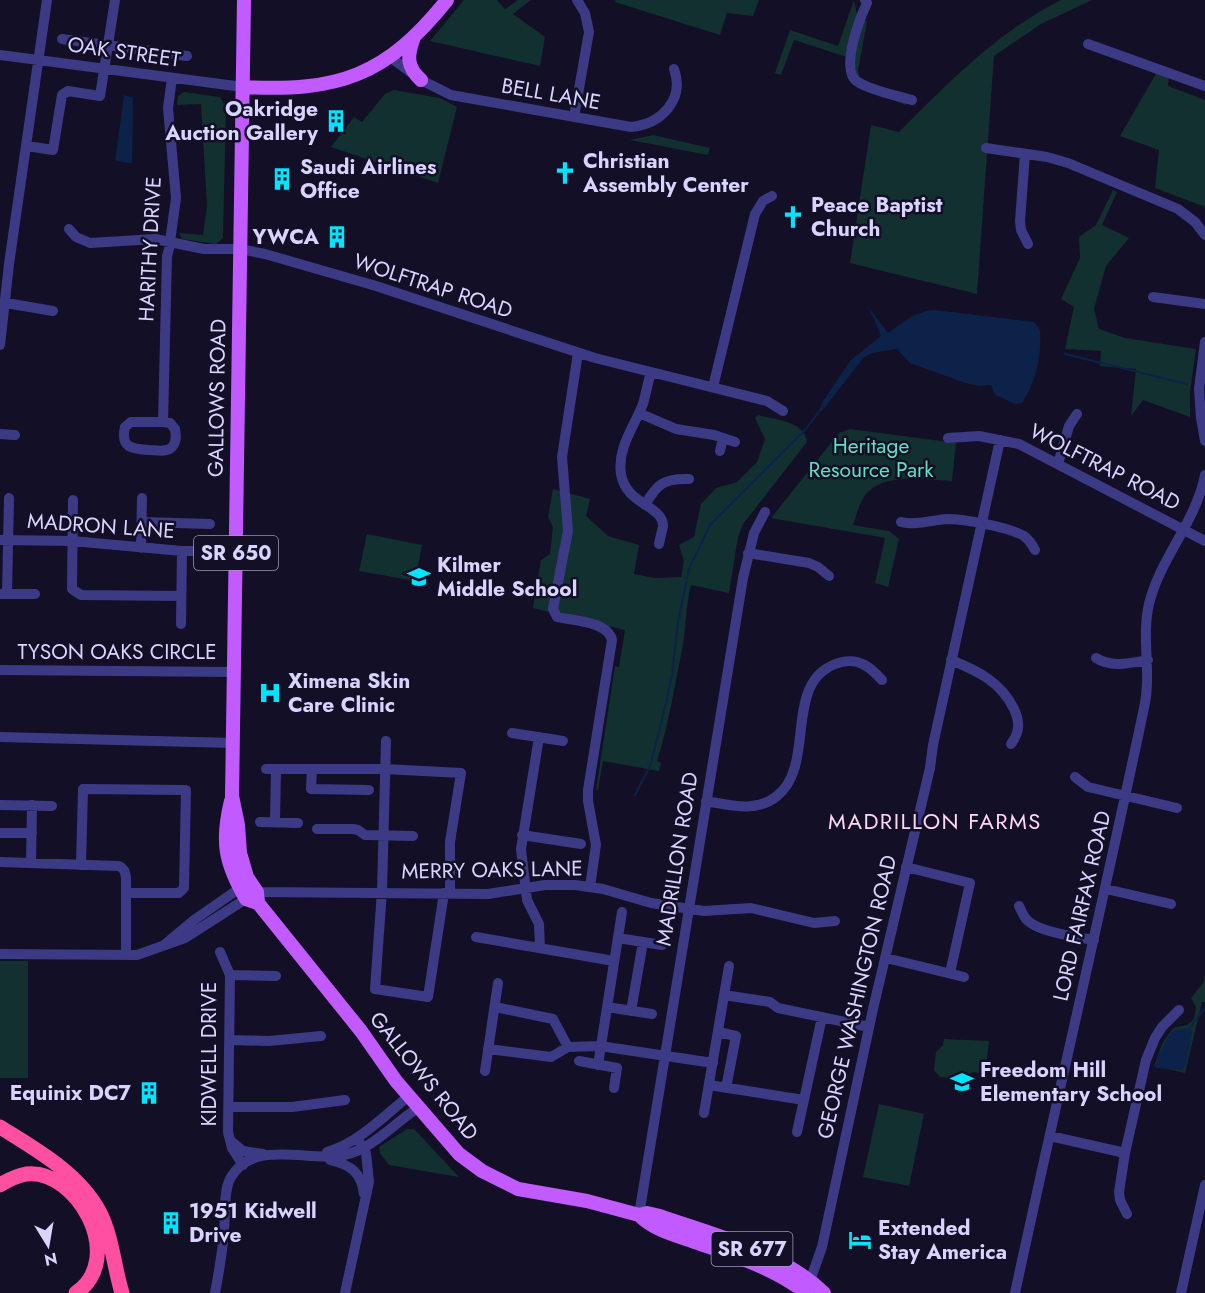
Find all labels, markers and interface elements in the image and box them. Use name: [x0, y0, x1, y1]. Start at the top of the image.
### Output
street label: OAK STREET: [66, 29, 183, 75]
street label: BELL LANE: [499, 71, 603, 117]
place label: Oakridge Auction Gallery: [164, 94, 319, 148]
building icon: Oakridge Auction Gallery: [323, 108, 349, 134]
place label: Christian Assembly Center: [582, 146, 749, 200]
place label: Saudi Airlines Office: [300, 152, 437, 206]
church icon: Christian Assembly Center: [552, 160, 578, 186]
building icon: Saudi Airlines Office: [269, 166, 295, 192]
street label: HARITHY DRIVE: [131, 176, 169, 322]
place label: Peace Baptist Church: [811, 190, 943, 244]
church icon: Peace Baptist Church: [780, 204, 806, 230]
place label: YWCA: [252, 222, 320, 252]
building icon: YWCA: [324, 224, 350, 250]
street label: WOLFTRAP ROAD: [350, 246, 516, 326]
street label: GALLOWS ROAD: [201, 319, 233, 477]
street label: WOLFTRAP ROAD: [1024, 416, 1186, 518]
park label: Heritage Resource Park: [809, 431, 934, 485]
street label: MADRON LANE: [26, 506, 176, 546]
road number: SR 650: [194, 536, 278, 570]
place label: Kilmer Middle School: [437, 550, 577, 604]
school or university icon: Kilmer Middle School: [406, 564, 432, 590]
street label: TYSON OAKS CIRCLE: [17, 637, 217, 667]
place label: Ximena Skin Care Clinic: [288, 666, 410, 720]
hospital icon: Ximena Skin Care Clinic: [257, 680, 283, 706]
street label: MADRILLON ROAD: [648, 770, 706, 948]
district label: MADRILLON FARMS: [828, 805, 1042, 837]
street label: LORD FAIRFAX ROAD: [1046, 808, 1118, 1004]
street label: GEORGE WASHINGTON ROAD: [810, 852, 904, 1142]
street label: MERRY OAKS LANE: [401, 853, 583, 887]
street label: KIDWELL DRIVE: [194, 982, 224, 1126]
street label: GALLOWS ROAD: [363, 1005, 485, 1147]
place label: Freedom Hill Elementary School: [980, 1055, 1162, 1109]
school or university icon: Freedom Hill Elementary School: [949, 1069, 975, 1095]
place label: Equinix DC7: [10, 1078, 131, 1108]
building icon: Equinix DC7: [136, 1080, 162, 1106]
place label: 1951 Kidwell Drive: [189, 1196, 317, 1250]
building icon: 1951 Kidwell Drive: [158, 1210, 184, 1236]
place label: Extended Stay America: [878, 1213, 1007, 1267]
north arrow: [18, 1215, 78, 1275]
hotel icon: Extended Stay America: [847, 1227, 873, 1253]
road number: SR 677: [712, 1232, 792, 1266]
text: N: [42, 1247, 59, 1272]

